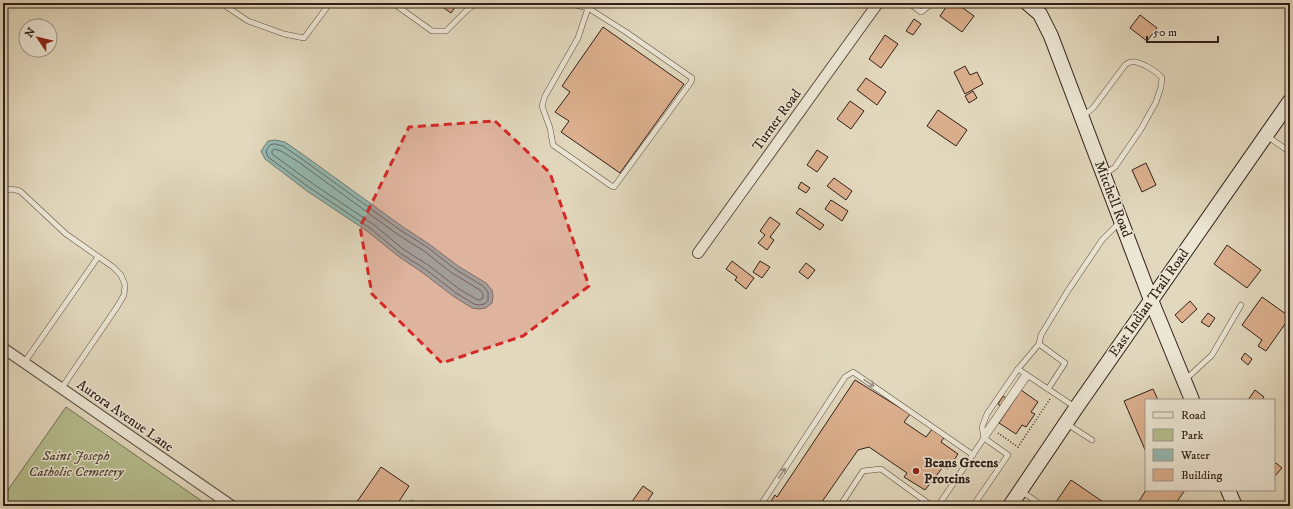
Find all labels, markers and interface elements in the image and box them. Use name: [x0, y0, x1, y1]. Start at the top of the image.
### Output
north arrow: [18, 18, 58, 58]
scale bar: [1147, 18, 1218, 44]
text: N: [22, 25, 39, 41]
text: 50 m: [1153, 25, 1177, 40]
street label: Turner Road: [749, 86, 805, 154]
street label: Mitchell Road: [1090, 158, 1136, 240]
street label: East Indian Trail Road: [1105, 245, 1193, 361]
street label: Aurora Avenue Lane: [73, 376, 177, 456]
one-way arrow: [863, 379, 874, 387]
legend: [1145, 399, 1275, 491]
text: Road: [1181, 408, 1206, 423]
text: Park: [1181, 428, 1203, 443]
park label: Saint Joseph Catholic Cemetery: [29, 447, 125, 481]
text: Water: [1180, 448, 1210, 463]
place label: Beans Greens Proteins: [924, 454, 999, 488]
marker: Beans Greens Proteins: [911, 466, 921, 476]
one-way arrow: [778, 468, 786, 479]
text: Building: [1181, 468, 1222, 483]

